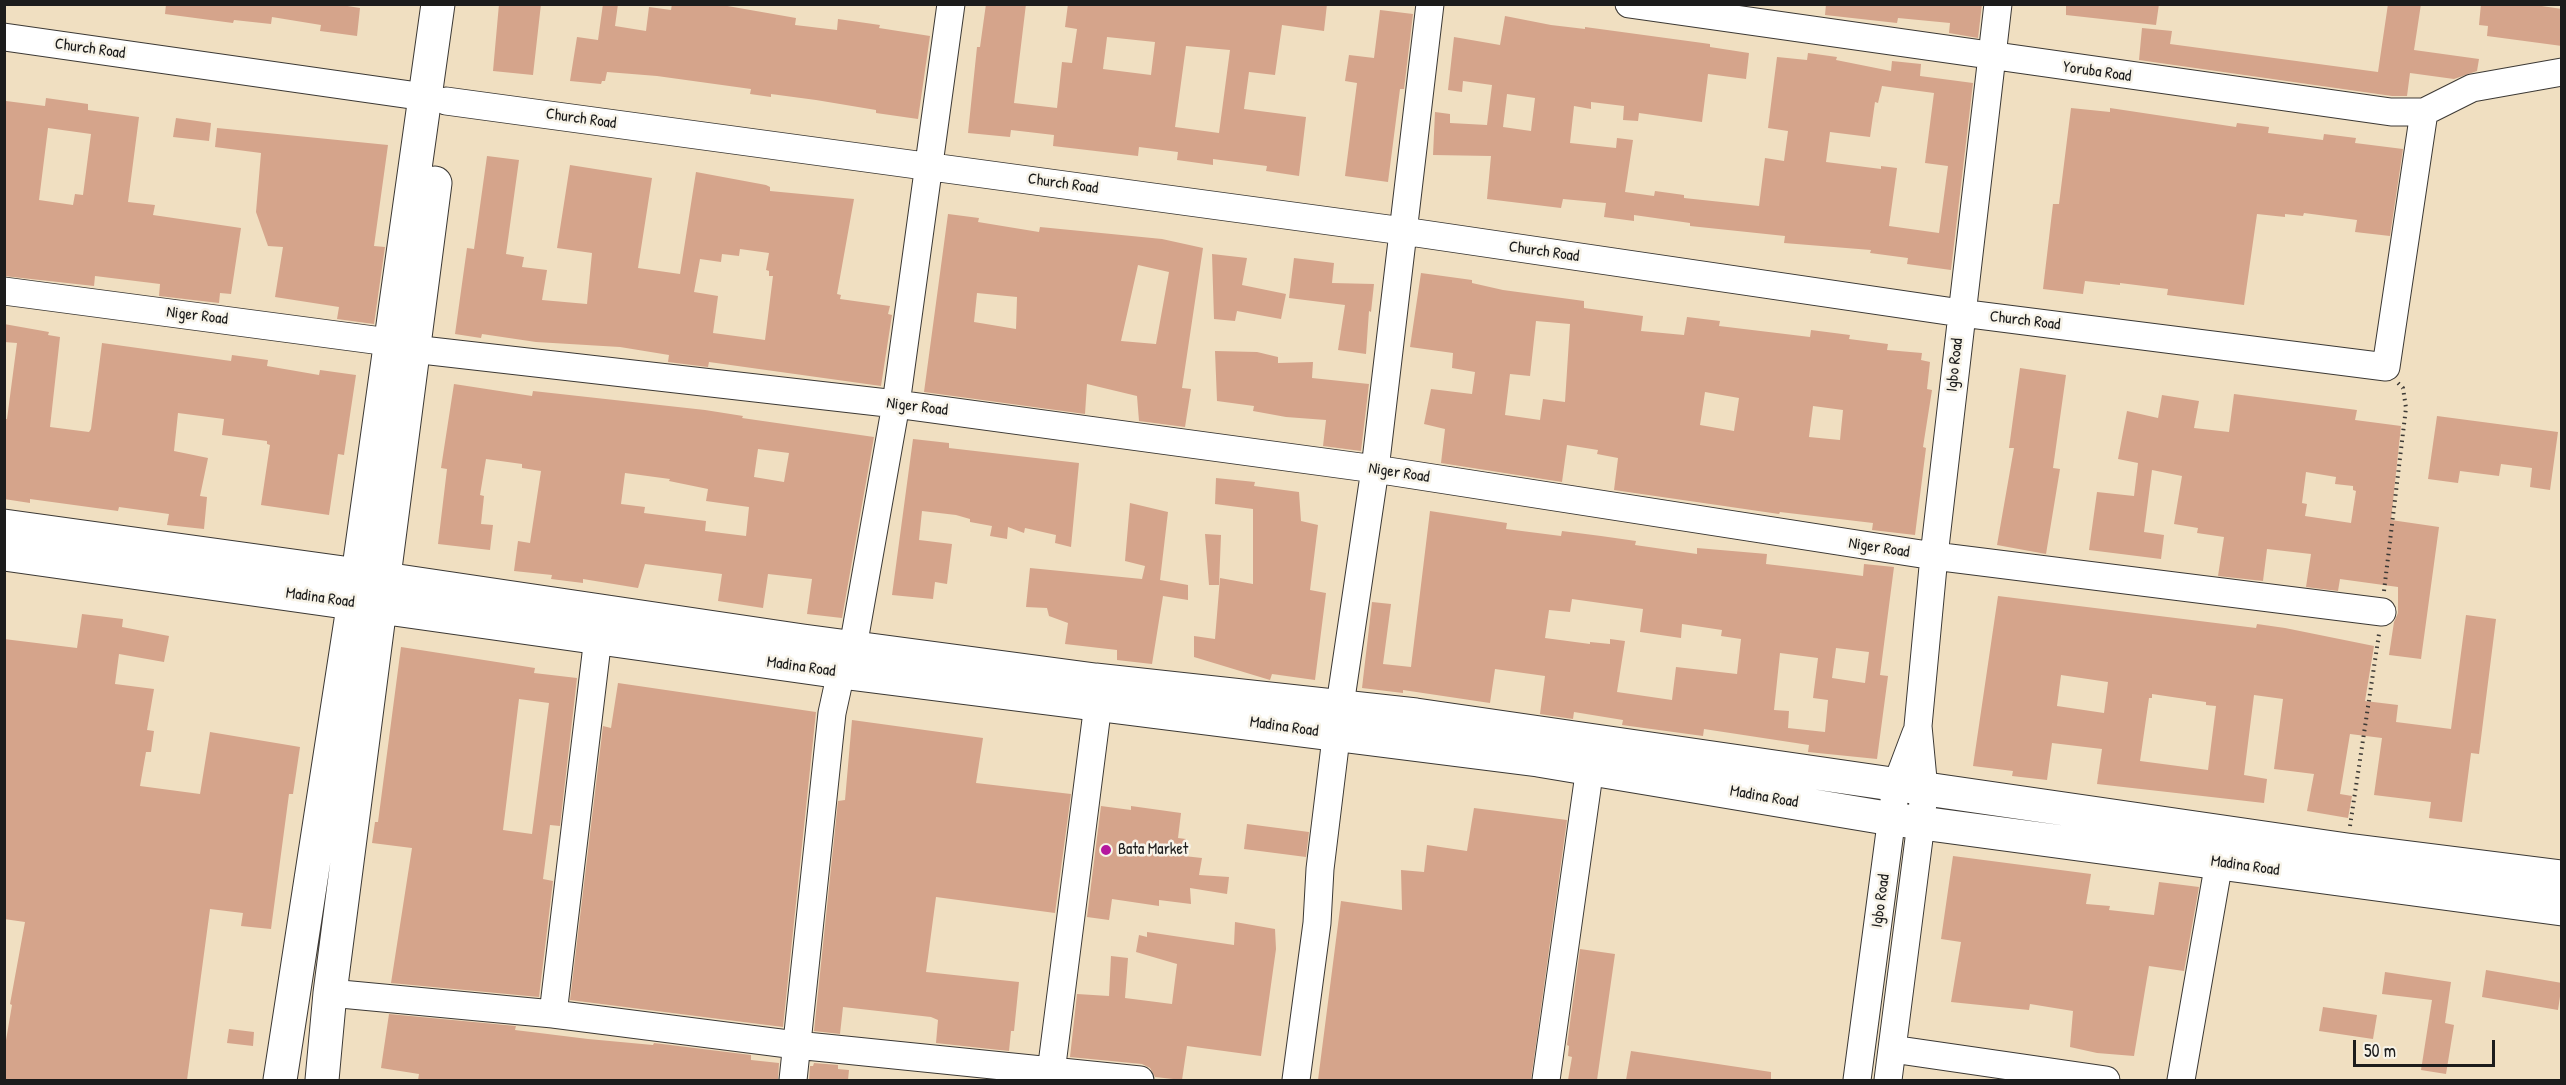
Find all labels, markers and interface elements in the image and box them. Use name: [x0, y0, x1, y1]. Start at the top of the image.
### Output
street label: Church Road: [54, 35, 126, 63]
street label: Yoruba Road: [2062, 58, 2132, 86]
street label: Church Road: [545, 105, 617, 133]
street label: Church Road: [1027, 170, 1099, 198]
street label: Church Road: [1508, 238, 1580, 266]
street label: Niger Road: [165, 303, 229, 329]
street label: Church Road: [1989, 307, 2061, 335]
street label: Igbo Road: [1943, 337, 1967, 393]
street label: Niger Road: [885, 394, 949, 420]
street label: Niger Road: [1367, 459, 1431, 487]
street label: Niger Road: [1847, 534, 1911, 562]
street label: Madina Road: [284, 584, 356, 612]
street label: Madina Road: [765, 653, 837, 681]
street label: Madina Road: [1248, 713, 1320, 741]
street label: Madina Road: [1728, 782, 1800, 812]
place label: Bata Market: [1118, 840, 1188, 860]
marker: Bata Market: [1099, 843, 1113, 857]
street label: Madina Road: [2209, 852, 2281, 880]
street label: Igbo Road: [1868, 873, 1894, 929]
scale bar: [2356, 1028, 2498, 1066]
text: 50 m: [2364, 1038, 2396, 1063]

